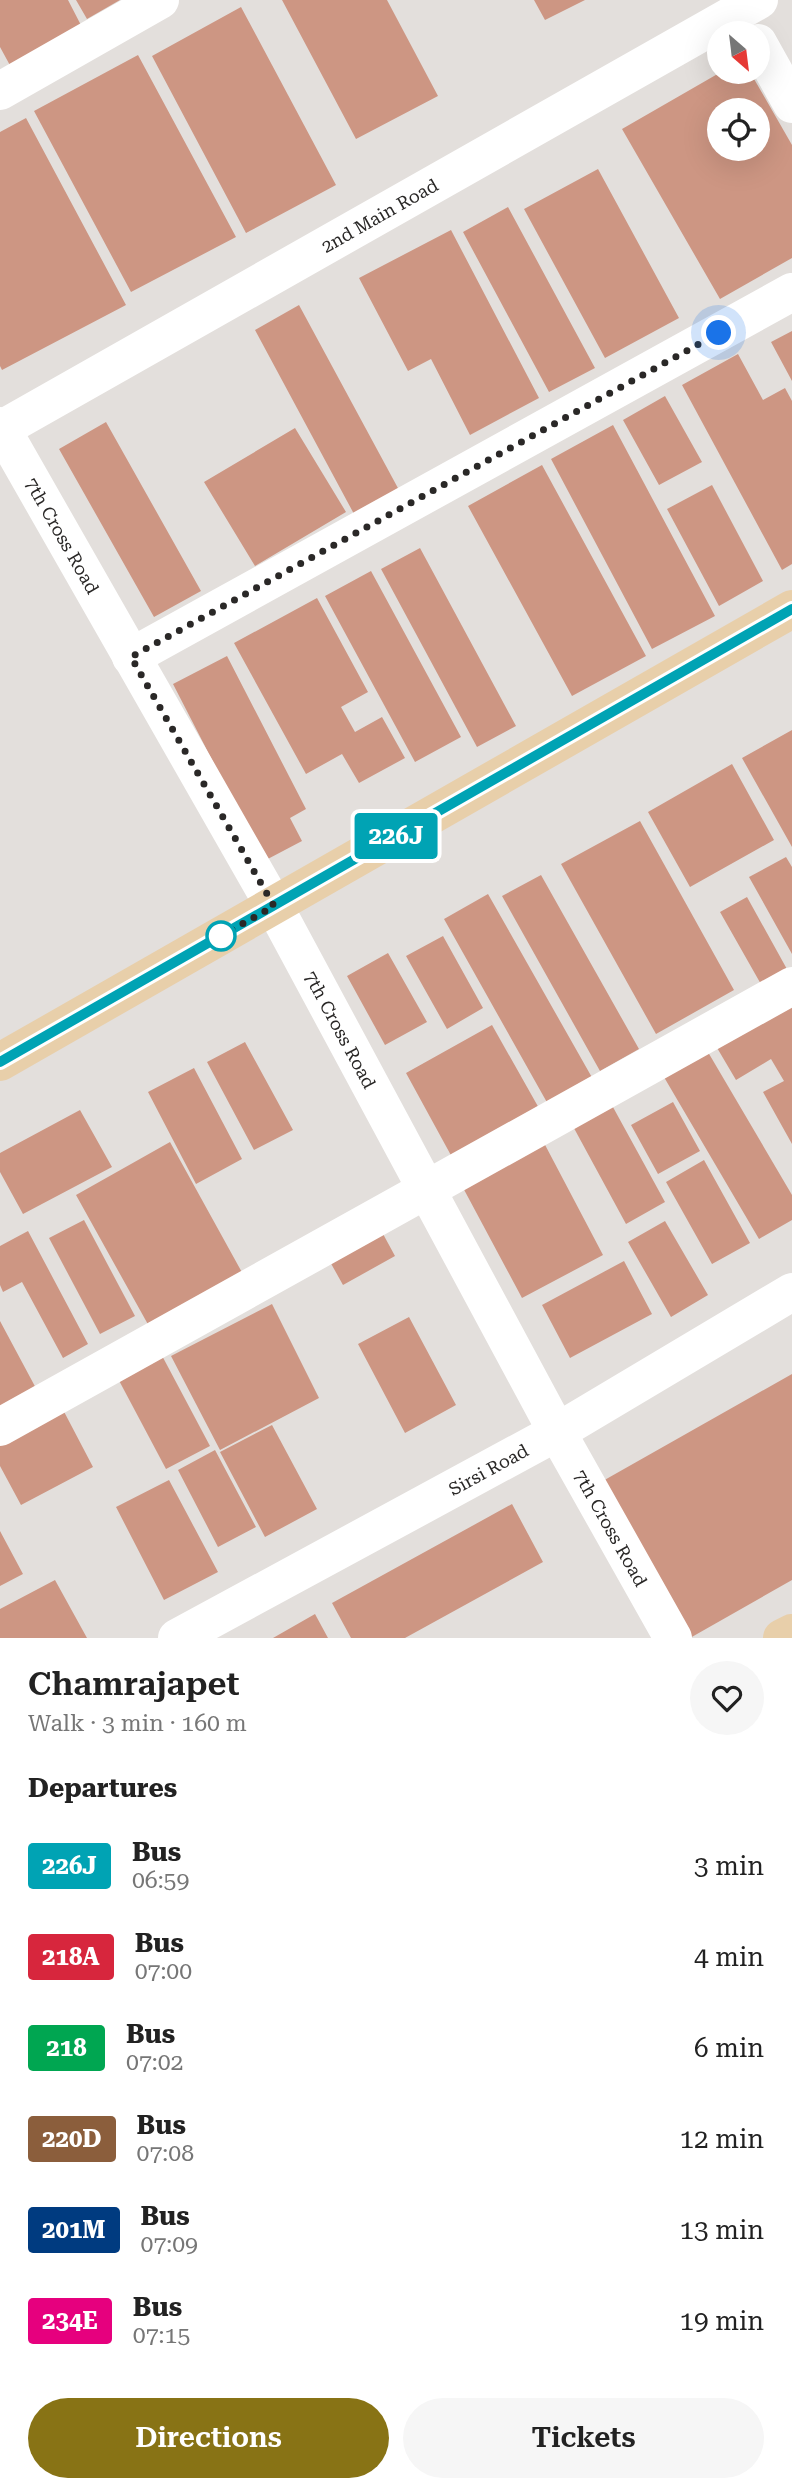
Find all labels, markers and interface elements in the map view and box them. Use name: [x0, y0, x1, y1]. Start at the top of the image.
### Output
north arrow: [707, 21, 770, 84]
map controls: [707, 21, 770, 161]
button: locate: [707, 98, 770, 161]
street label: 2nd Main Road: [317, 173, 442, 256]
your location: [701, 315, 736, 350]
street label: 7th Cross Road: [21, 474, 104, 598]
line badge: 226J: [347, 813, 445, 859]
text: 226J: [369, 822, 423, 850]
unlabelled marker: [206, 921, 236, 951]
street label: 7th Cross Road: [300, 967, 381, 1092]
street label: Sirsi Road: [445, 1439, 532, 1499]
street label: 7th Cross Road: [570, 1466, 652, 1590]
button: heart: [690, 1661, 764, 1735]
text: Chamrajapet: [28, 1664, 239, 1703]
text: Walk · 3 min · 160 m: [28, 1710, 247, 1737]
text: Departures: [28, 1773, 177, 1803]
text: Bus: [132, 1837, 181, 1867]
text: 3 min: [694, 1851, 764, 1881]
text: 226J: [42, 1852, 97, 1880]
text: 06:59: [132, 1867, 189, 1894]
text: Bus: [135, 1928, 184, 1958]
text: 4 min: [694, 1942, 764, 1972]
text: 218A: [42, 1943, 100, 1971]
text: 07:00: [135, 1958, 192, 1985]
text: Bus: [126, 2019, 175, 2049]
text: 6 min: [694, 2033, 764, 2063]
text: 218: [46, 2034, 87, 2062]
text: 07:02: [126, 2049, 183, 2076]
text: Bus: [137, 2110, 186, 2140]
text: 12 min: [680, 2124, 764, 2154]
text: 220D: [42, 2125, 102, 2153]
text: 07:08: [137, 2140, 194, 2167]
text: Bus: [141, 2201, 190, 2231]
text: 13 min: [680, 2215, 764, 2245]
text: 201M: [42, 2216, 106, 2244]
text: 07:09: [141, 2231, 198, 2258]
text: Bus: [133, 2292, 182, 2322]
text: 19 min: [680, 2306, 764, 2336]
text: 234E: [42, 2307, 98, 2335]
text: 07:15: [133, 2322, 190, 2349]
button: Directions: [28, 2398, 389, 2478]
button: Tickets: [403, 2398, 764, 2478]

